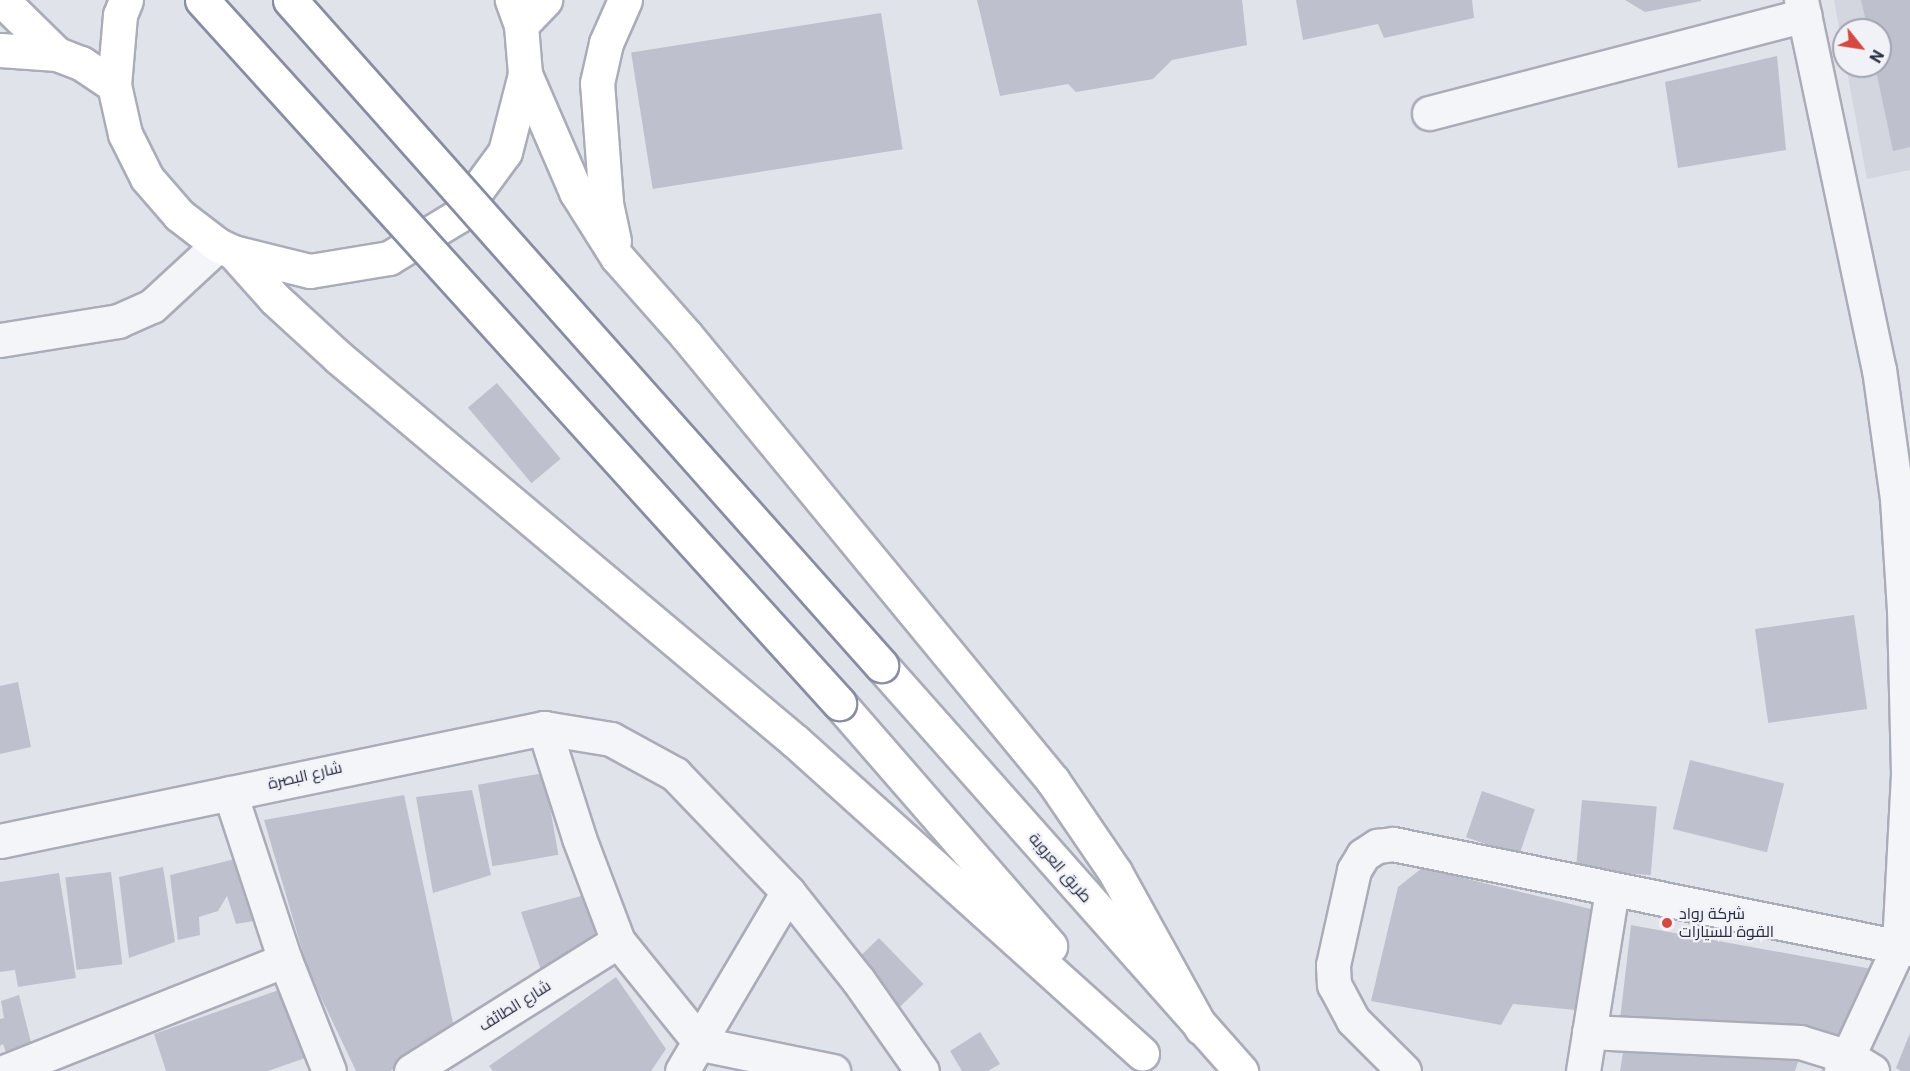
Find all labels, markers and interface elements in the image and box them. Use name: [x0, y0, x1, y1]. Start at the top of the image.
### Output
north arrow: [1832, 18, 1892, 78]
text: N: [1865, 47, 1887, 66]
street label: شارع البصرة: [266, 758, 344, 794]
street label: طريق العروبة: [1024, 829, 1096, 907]
place label: شركة رواد القوة للسيارات: [1679, 904, 1774, 942]
marker: شركة رواد القوة للسيارات: [1660, 916, 1674, 930]
street label: شارع الطائف: [475, 976, 555, 1036]

